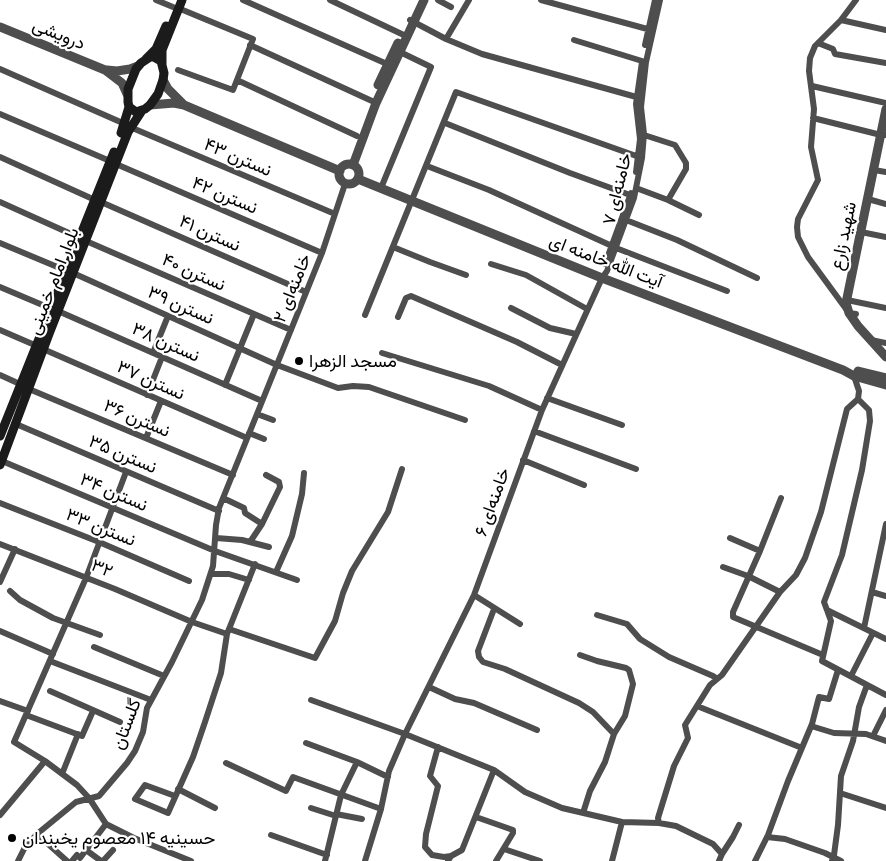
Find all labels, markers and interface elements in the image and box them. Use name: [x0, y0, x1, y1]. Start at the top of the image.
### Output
street label: درویشی: [29, 14, 89, 54]
street label: نسترن ۴۳: [201, 133, 275, 181]
street label: خامنه‌ای ۷: [598, 151, 636, 227]
street label: نسترن ۴۲: [189, 172, 261, 218]
street label: شهید زارع: [825, 200, 861, 272]
street label: نسترن ۴۱: [176, 210, 244, 256]
street label: بلوار امام خمینی: [23, 224, 83, 338]
street label: آیت الله خامنه ای: [546, 229, 666, 293]
street label: نسترن ۴۰: [159, 248, 229, 296]
street label: خامنه‌ای ۲: [268, 251, 316, 325]
street label: نسترن ۳۹: [145, 281, 217, 329]
street label: نسترن ۳۸: [129, 318, 203, 366]
place label: مسجد الزهرا: [309, 350, 397, 372]
marker: مسجد الزهرا: [293, 355, 305, 367]
street label: نسترن ۳۷: [114, 356, 188, 404]
street label: نسترن ۳۶: [101, 394, 173, 442]
street label: نسترن ۳۵: [86, 430, 160, 478]
street label: خامنه‌ای ۶: [470, 465, 514, 539]
street label: نسترن ۳۴: [77, 468, 151, 516]
street label: نسترن ۳۳: [63, 503, 139, 551]
street label: ۳۲: [88, 554, 116, 582]
street label: گلستان: [106, 696, 146, 752]
place label: حسینیه ۱۴ معصوم یخبندان: [22, 827, 215, 849]
marker: حسینیه ۱۴ معصوم یخبندان: [6, 832, 18, 844]

